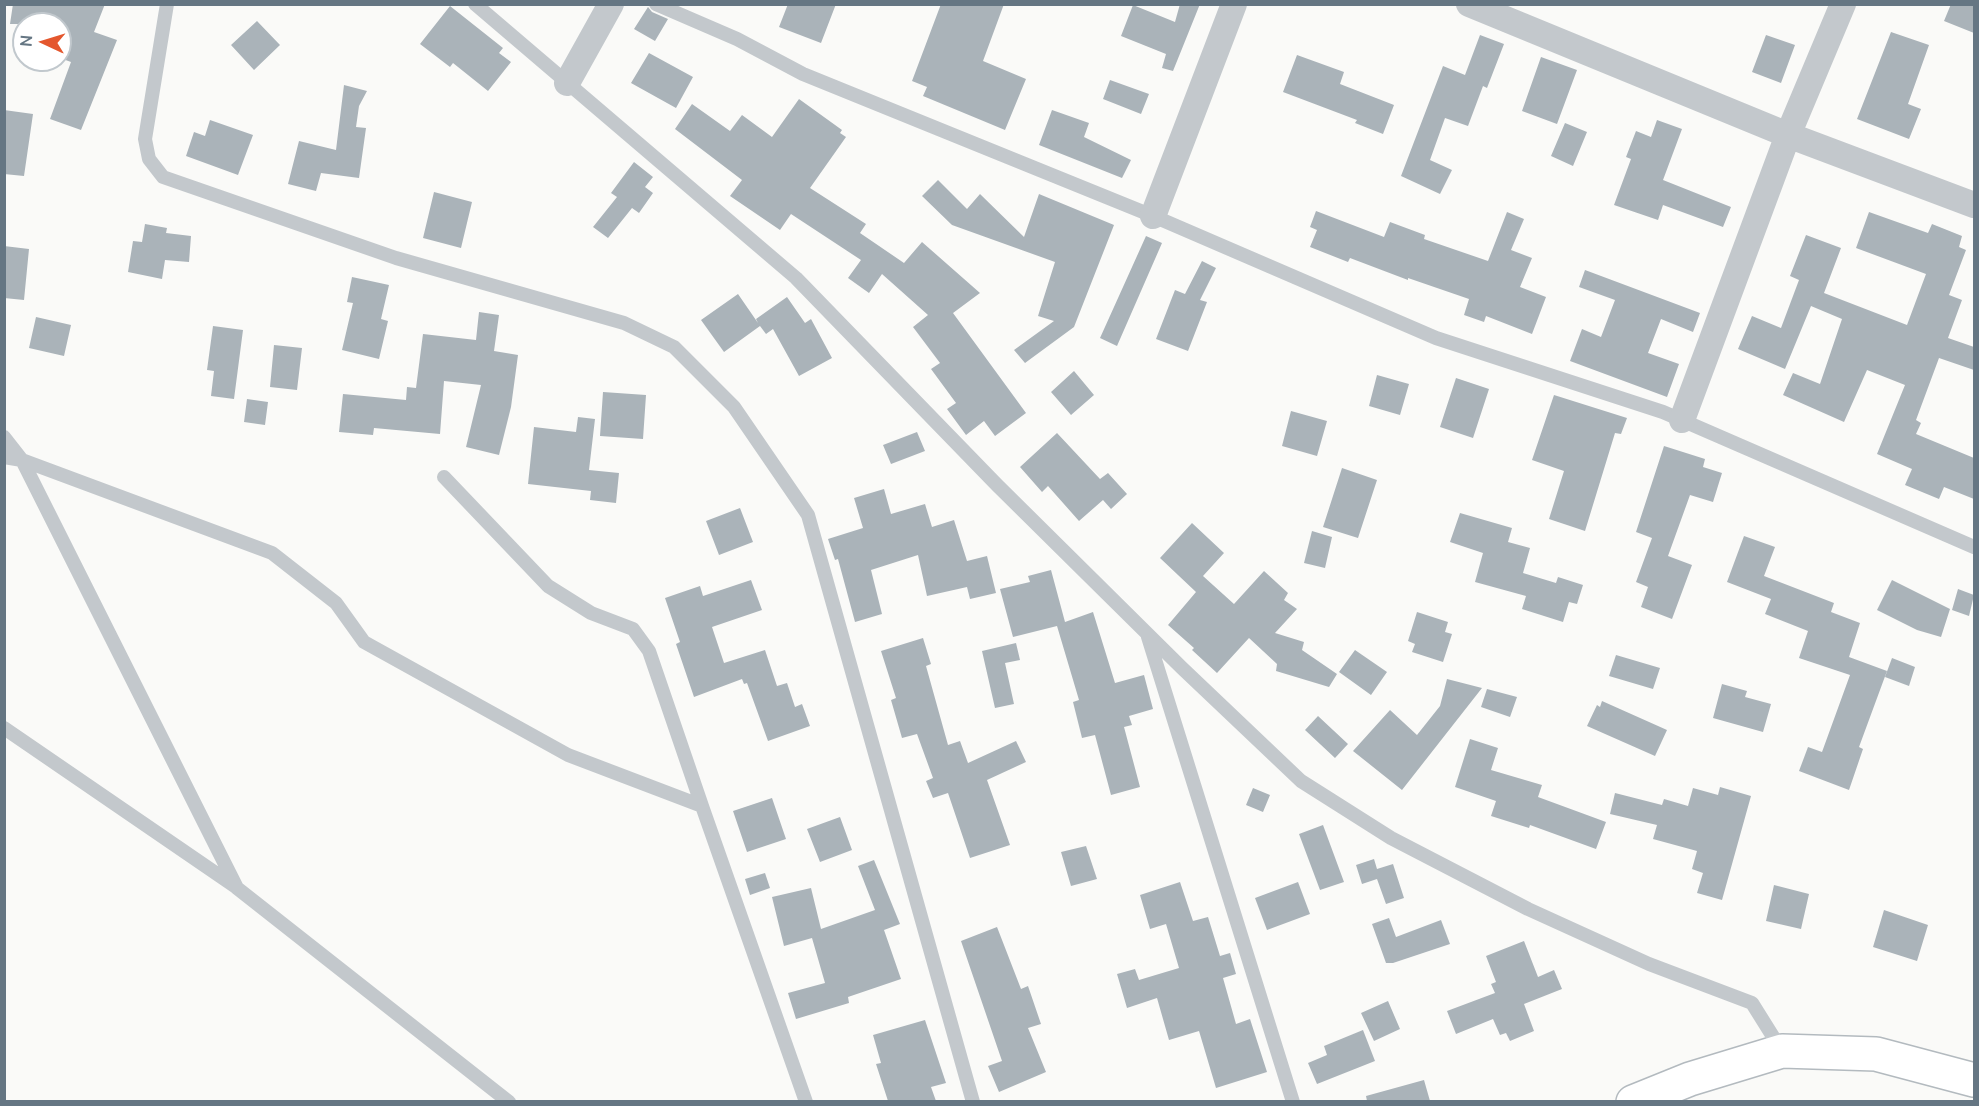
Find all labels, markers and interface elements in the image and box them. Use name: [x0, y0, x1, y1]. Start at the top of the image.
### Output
north arrow: [12, 12, 72, 72]
text: N: [15, 34, 37, 47]

